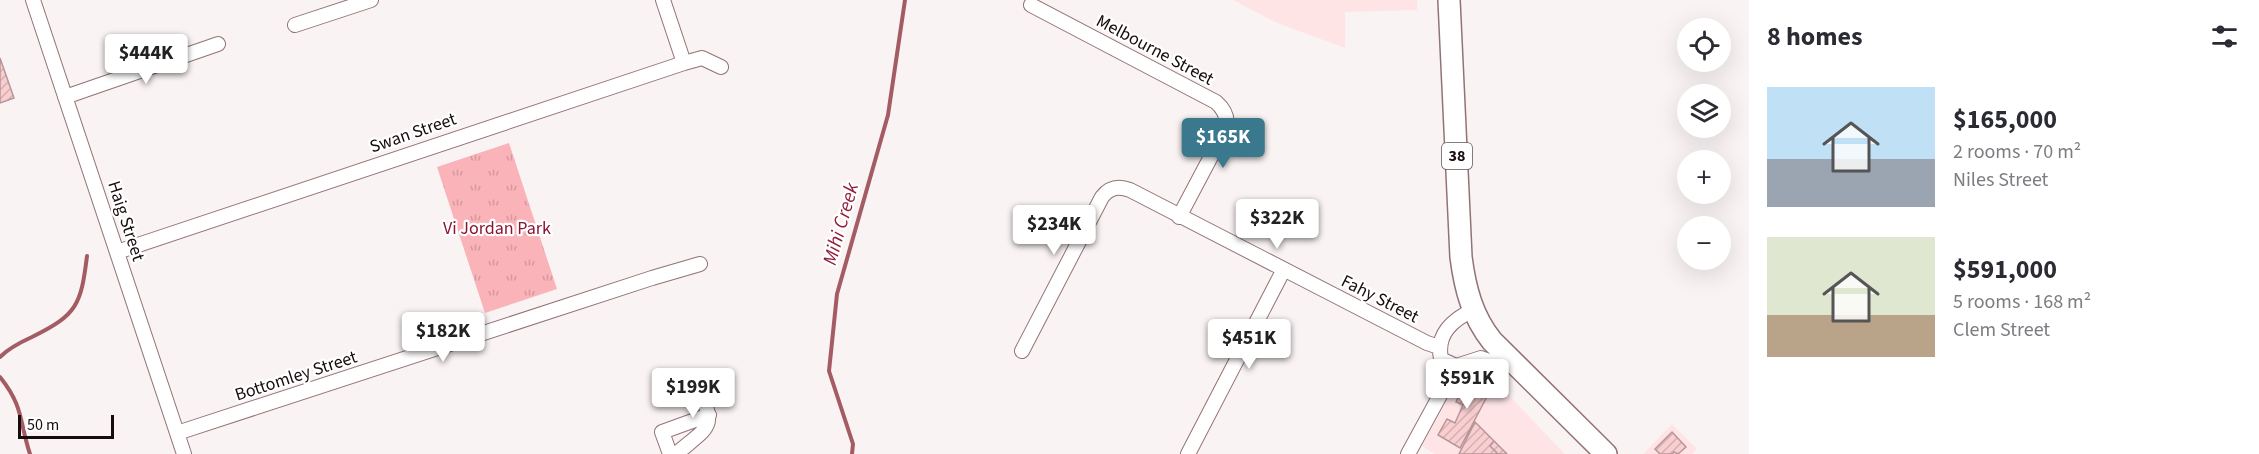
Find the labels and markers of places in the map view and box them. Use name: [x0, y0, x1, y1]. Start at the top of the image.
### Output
pin: $444K: [104, 34, 188, 85]
pin: $165K: [1181, 118, 1265, 169]
pin: $322K: [1235, 199, 1319, 250]
pin: $234K: [1012, 205, 1096, 256]
pin: $182K: [401, 312, 485, 363]
pin: $451K: [1207, 319, 1291, 370]
pin: $591K: [1425, 359, 1509, 410]
pin: $199K: [651, 368, 735, 419]

